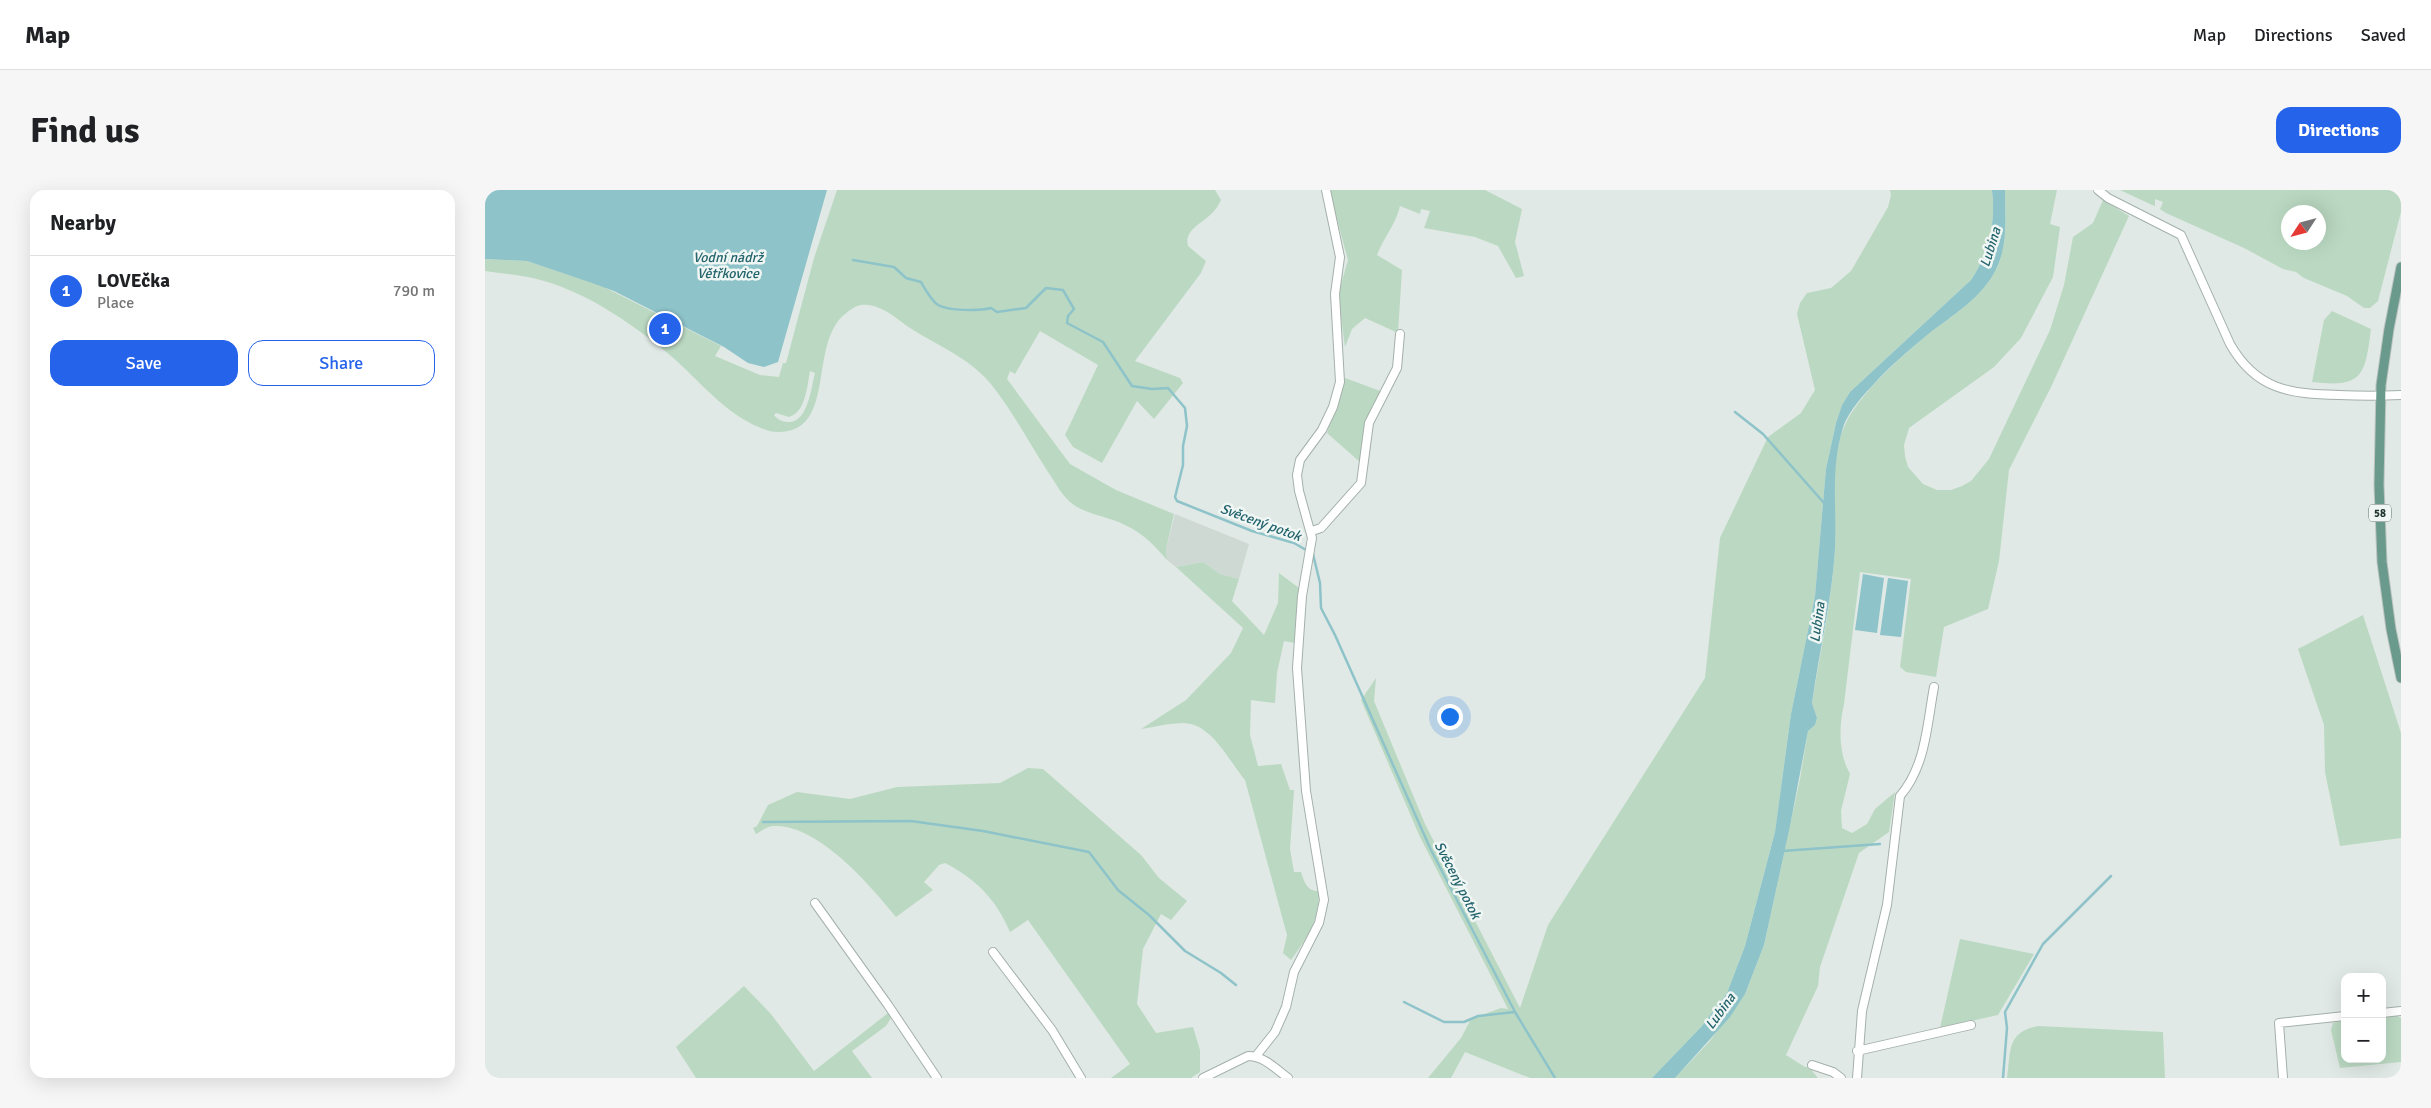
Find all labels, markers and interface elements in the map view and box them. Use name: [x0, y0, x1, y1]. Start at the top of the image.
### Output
text: Map: [25, 20, 70, 50]
text: Map: [2193, 24, 2226, 46]
text: Directions: [2254, 24, 2333, 46]
text: Saved: [2361, 24, 2406, 46]
button: Directions: [2276, 107, 2401, 153]
text: Find us: [30, 109, 140, 152]
north arrow: [2281, 205, 2326, 250]
text: Nearby: [50, 210, 116, 236]
water label: Lubina: [1976, 224, 2005, 269]
water label: Vodní nádrž Větřkovice: [693, 249, 765, 282]
text: LOVEčka: [97, 269, 170, 293]
text: 1: [62, 281, 70, 301]
text: 790 m: [393, 281, 435, 301]
text: Place: [97, 293, 134, 313]
pin: 1: [649, 310, 681, 348]
button: Save: [50, 340, 238, 386]
button: Share: [248, 340, 435, 386]
water label: Svěcený potok: [1218, 500, 1305, 546]
road number: 58: [2369, 504, 2391, 522]
water label: Lubina: [1806, 600, 1829, 643]
your location: [1437, 704, 1463, 730]
water label: Svěcený potok: [1431, 839, 1485, 924]
map controls: [2341, 973, 2386, 1063]
button: +: [2341, 973, 2386, 1018]
water label: Lubina: [1702, 989, 1740, 1033]
button: −: [2341, 1018, 2386, 1063]

